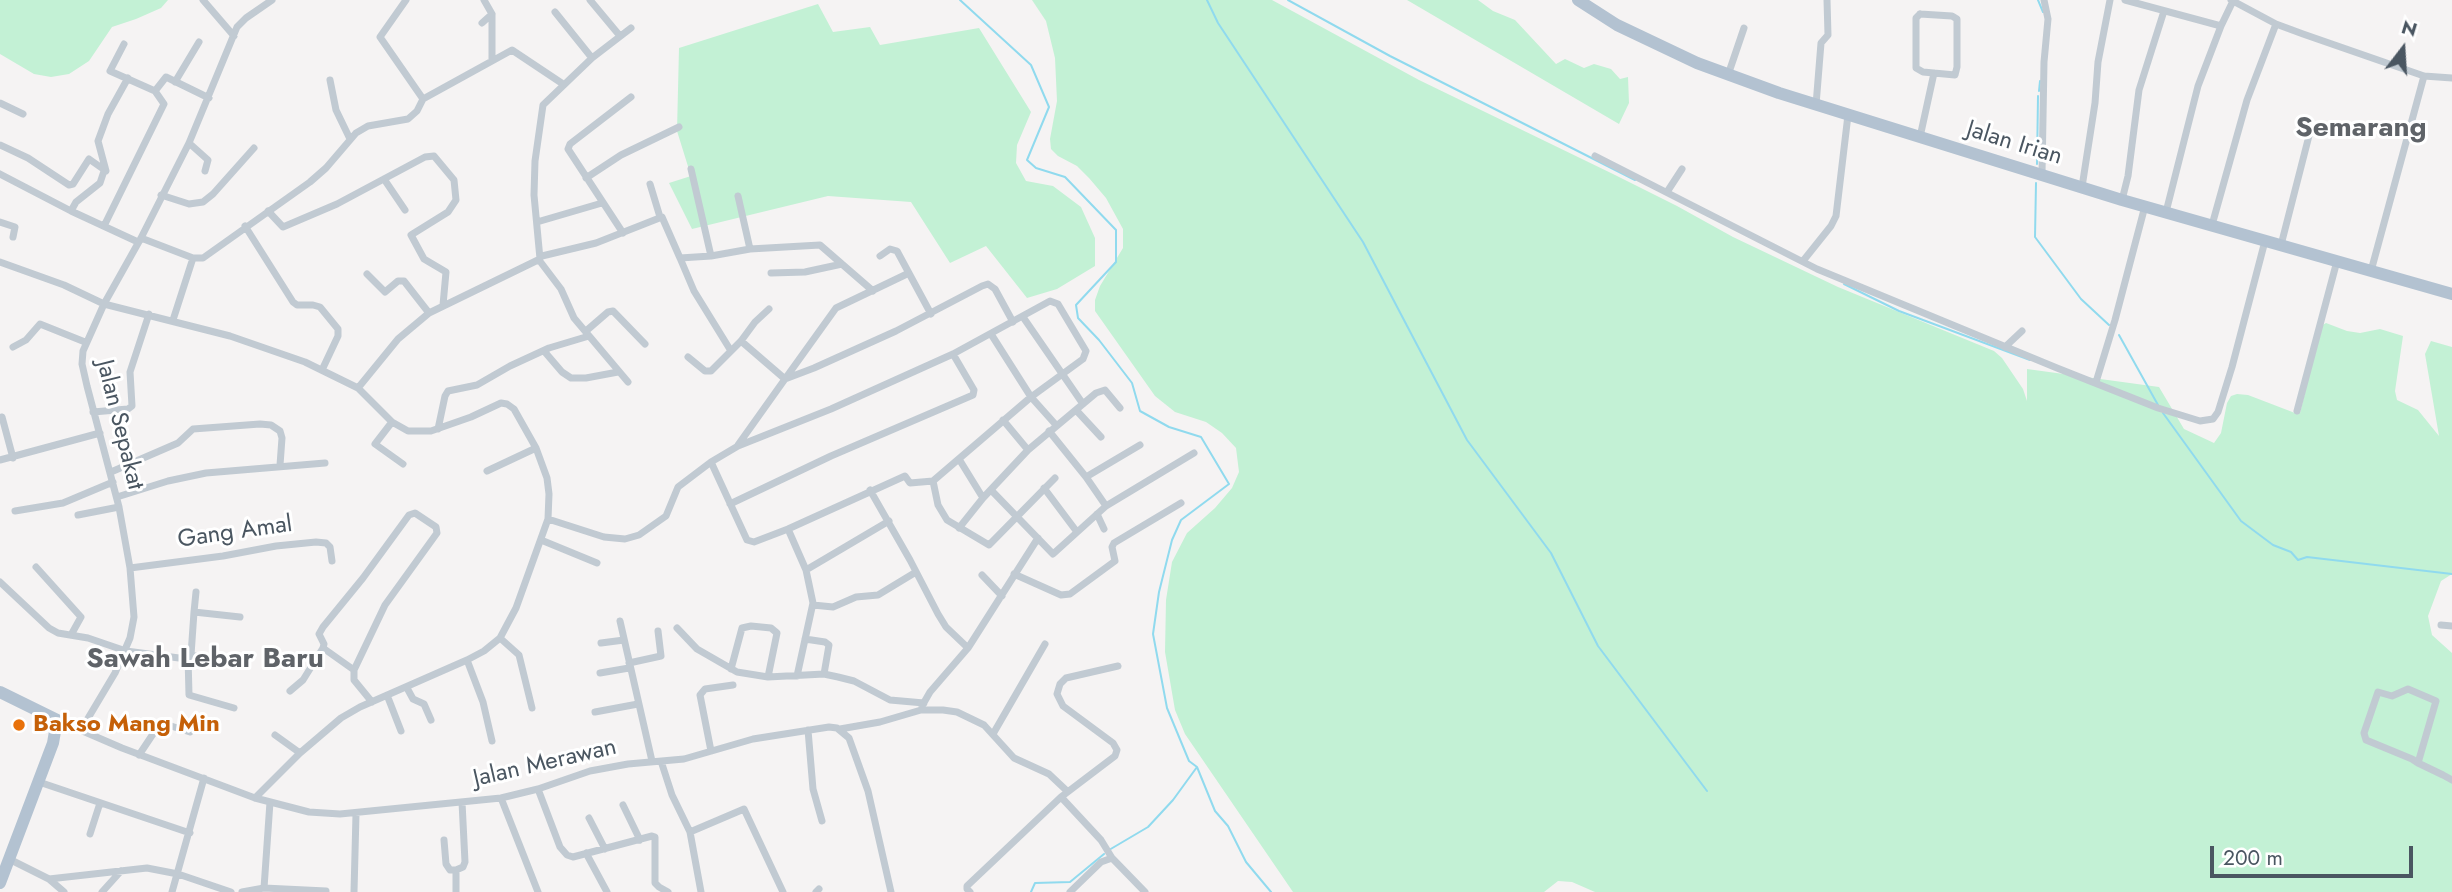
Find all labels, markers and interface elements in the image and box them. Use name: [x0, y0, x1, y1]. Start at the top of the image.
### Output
text: N: [2398, 13, 2420, 44]
north arrow: [2368, 14, 2438, 84]
district label: Semarang: [2295, 112, 2427, 146]
street label: Jalan Irian: [1963, 116, 2065, 172]
street label: Jalan Sepakat: [89, 357, 149, 493]
street label: Gang Amal: [176, 511, 294, 555]
district label: Sawah Lebar Baru: [86, 643, 324, 677]
place label: Bakso Mang Min: [33, 711, 220, 739]
marker: Bakso Mang Min: [11, 717, 27, 733]
street label: Jalan Merawan: [471, 734, 619, 794]
scale bar: [2214, 832, 2417, 876]
text: 200 m: [2223, 843, 2283, 873]

